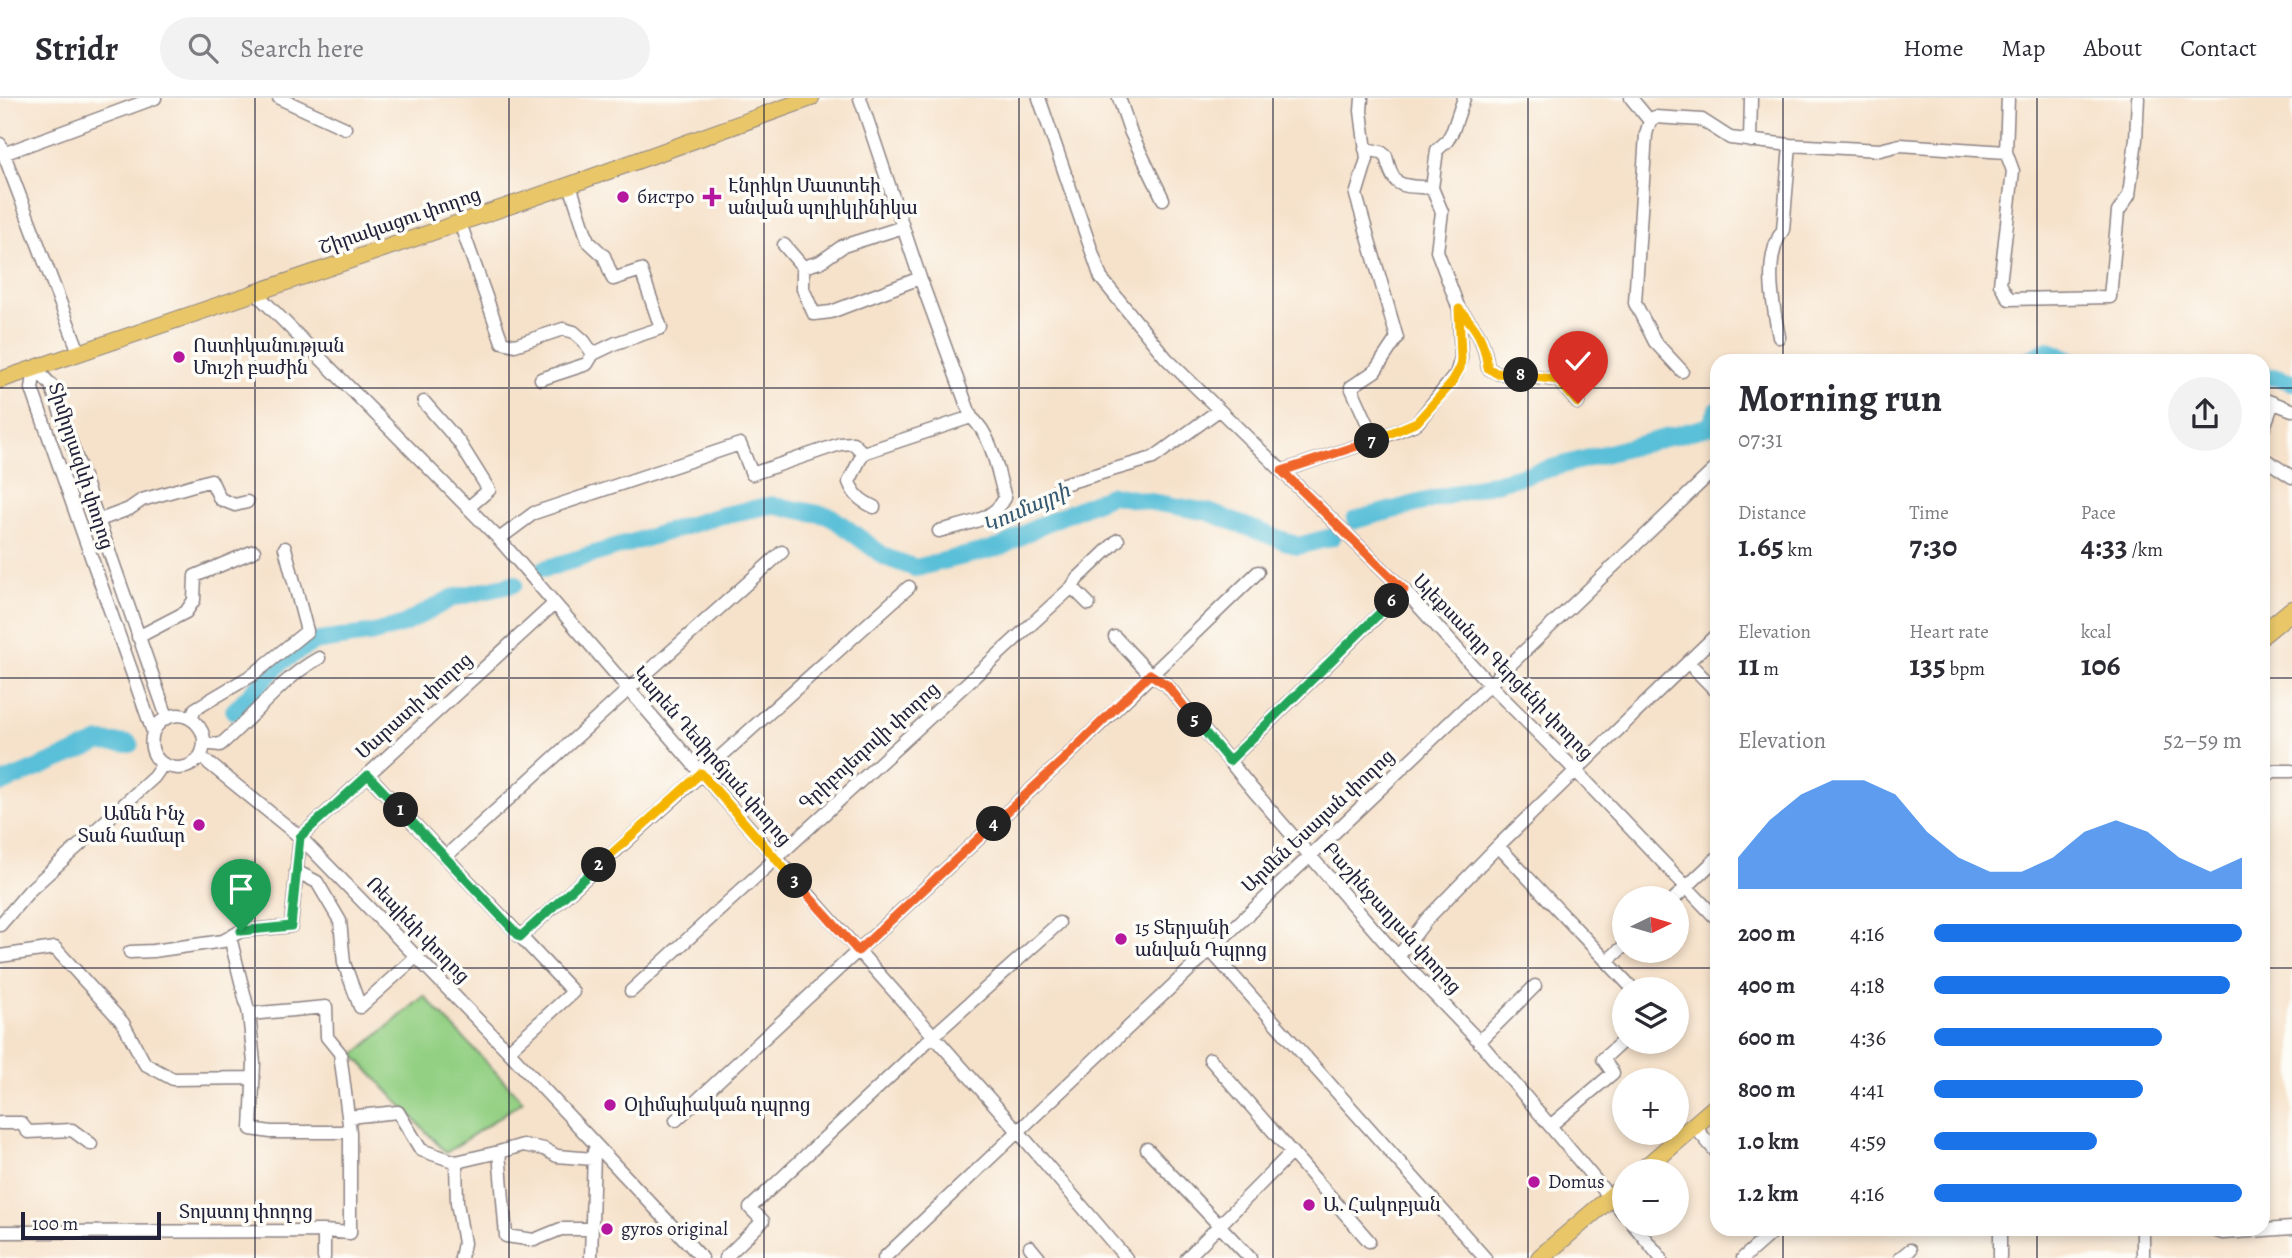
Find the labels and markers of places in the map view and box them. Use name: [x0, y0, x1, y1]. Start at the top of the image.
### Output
place label: Էնրիկո Մատտեի անվան պոլիկլինիկա: [728, 173, 918, 221]
place label: бистро: [637, 184, 694, 210]
marker: Էնրիկո Մատտեի անվան պոլիկլինիկա: [702, 187, 722, 207]
marker: бистро: [615, 189, 631, 205]
pin: [1548, 331, 1608, 403]
place label: Ոստիկանության Մուշի բաժին: [193, 333, 345, 381]
marker: Ոստիկանության Մուշի բաժին: [171, 349, 187, 365]
pin: 8: [1504, 358, 1538, 392]
pin: 7: [1354, 424, 1390, 458]
pin: 6: [1374, 584, 1410, 618]
pin: 5: [1178, 702, 1212, 738]
pin: 1: [384, 792, 418, 828]
place label: Ամեն Ինչ Տան համար: [78, 801, 185, 849]
pin: 4: [976, 806, 1012, 842]
marker: Ամեն Ինչ Տան համար: [191, 817, 207, 833]
pin: 2: [582, 848, 616, 882]
pin: [211, 859, 271, 931]
pin: 3: [778, 864, 812, 898]
place label: 15 Տերյանի անվան Դպրոց: [1135, 915, 1267, 963]
marker: 15 Տերյանի անվան Դպրոց: [1113, 931, 1129, 947]
place label: Օլիմպիական դպրոց: [624, 1092, 810, 1118]
marker: Օլիմպիական դպրոց: [602, 1097, 618, 1113]
place label: Domus: [1548, 1169, 1605, 1195]
marker: Domus: [1526, 1174, 1542, 1190]
place label: Ա. Հակոբյան: [1323, 1192, 1441, 1218]
marker: Ա. Հակոբյան: [1301, 1197, 1317, 1213]
place label: gyros original: [621, 1216, 728, 1242]
marker: gyros original: [599, 1221, 615, 1237]

